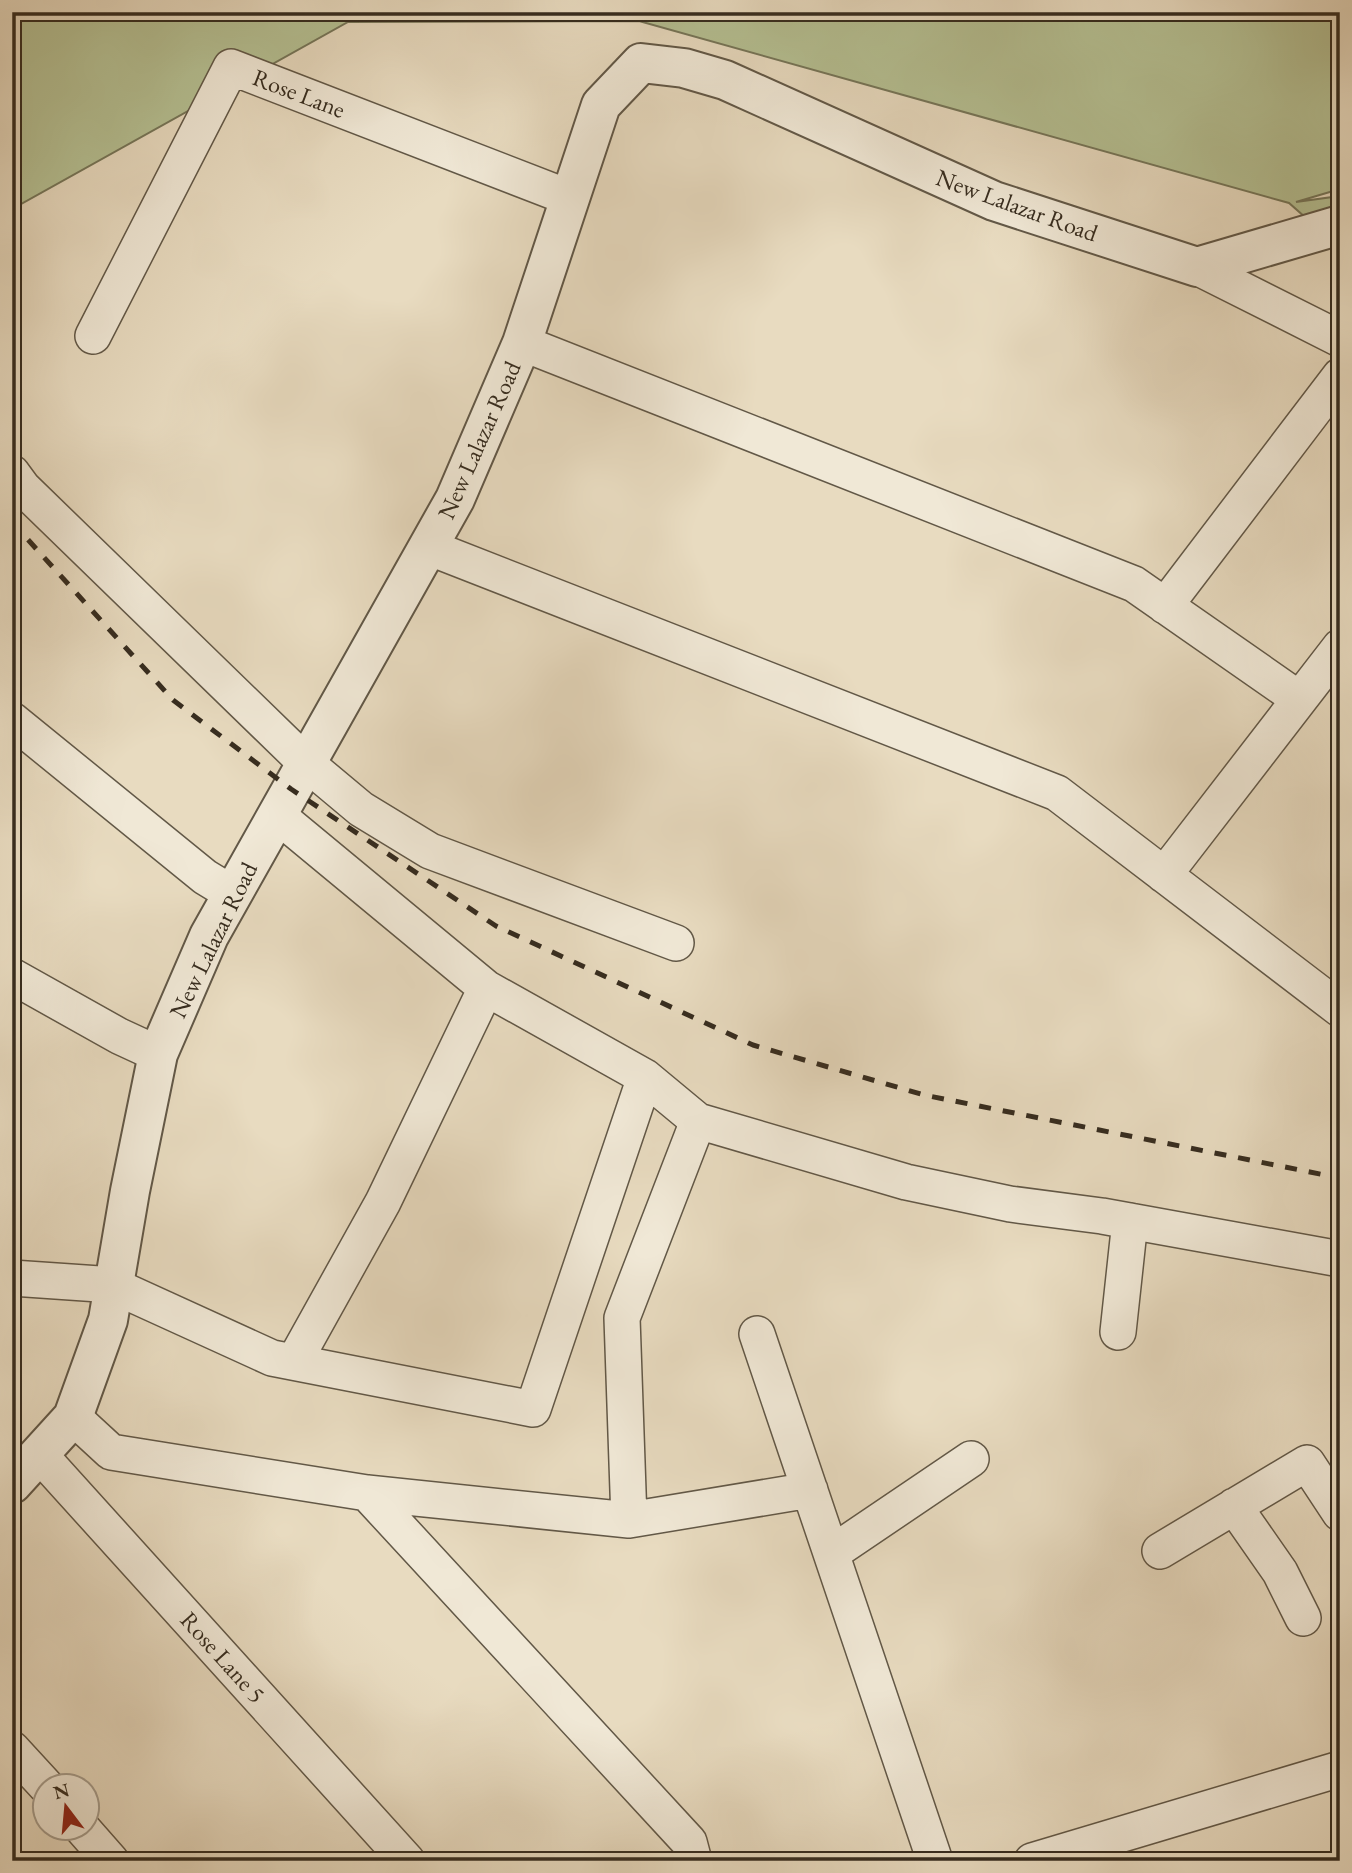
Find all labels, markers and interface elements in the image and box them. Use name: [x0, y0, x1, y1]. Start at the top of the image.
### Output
street label: Rose Lane: [248, 61, 350, 125]
street label: New Lalazar Road: [932, 161, 1103, 249]
street label: New Lalazar Road: [430, 355, 528, 524]
street label: New Lalazar Road: [162, 856, 265, 1023]
street label: Rose Lane 5: [174, 1605, 272, 1709]
north arrow: [32, 1772, 102, 1842]
text: N: [51, 1777, 73, 1805]

